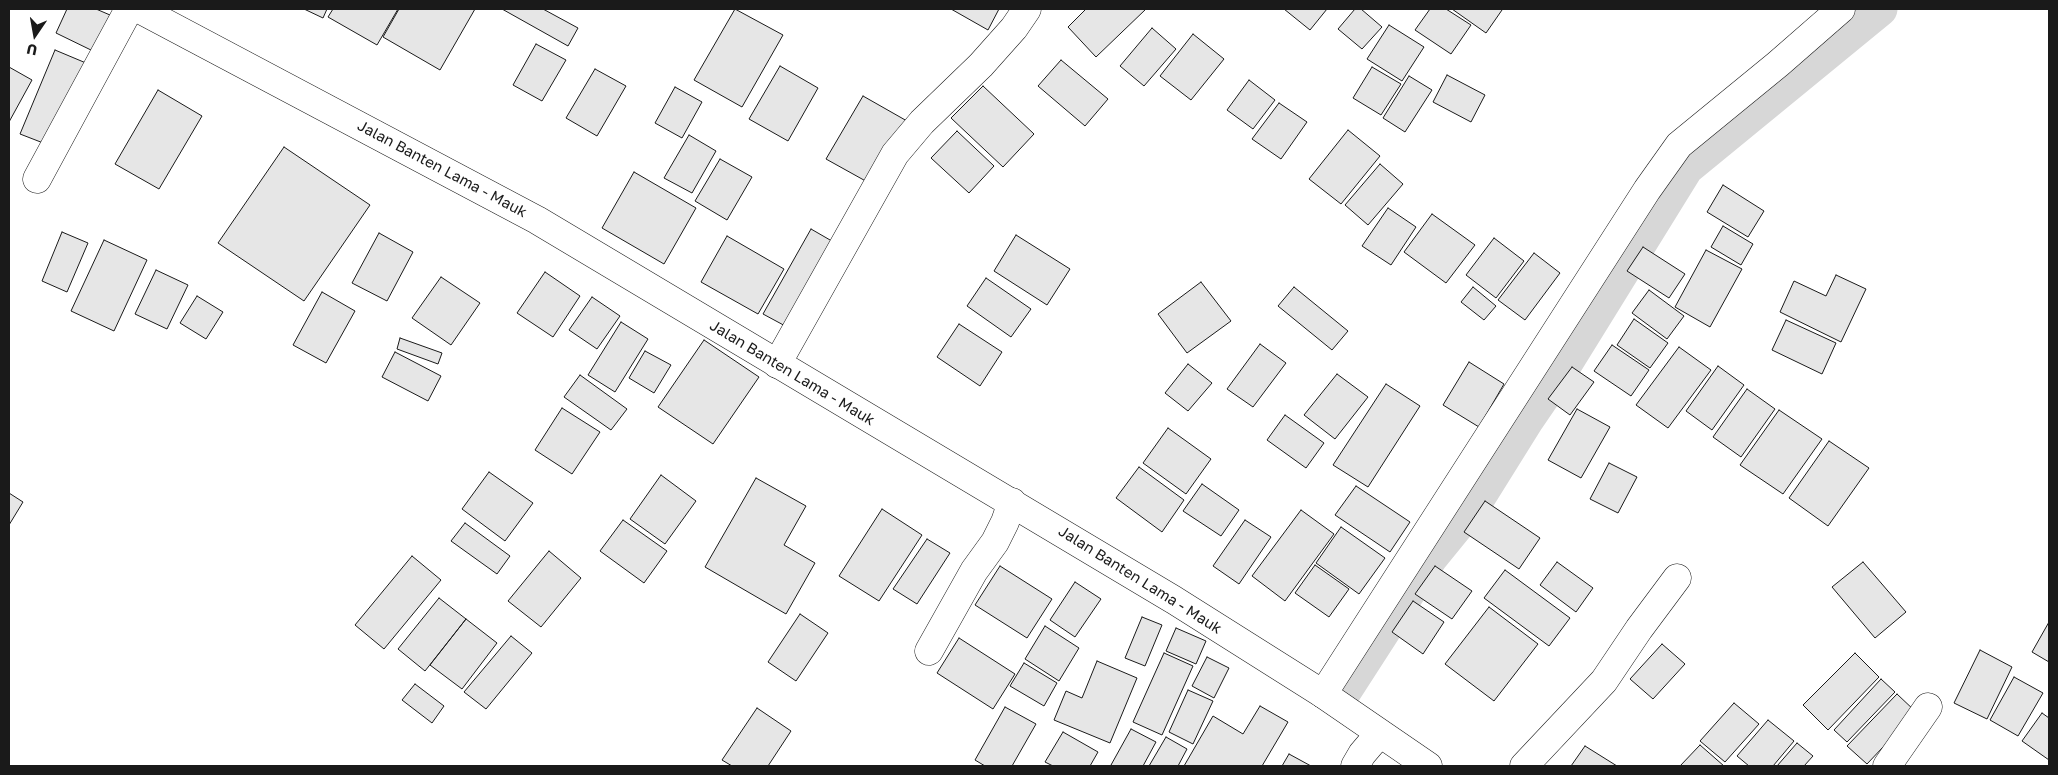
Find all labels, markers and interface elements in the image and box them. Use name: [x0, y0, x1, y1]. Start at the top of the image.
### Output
north arrow: [10, 10, 60, 60]
text: U: [25, 41, 39, 60]
street label: Jalan Banten Lama - Mauk: [354, 117, 530, 221]
street label: Jalan Banten Lama - Mauk: [706, 317, 878, 429]
street label: Jalan Banten Lama - Mauk: [1055, 522, 1225, 638]

